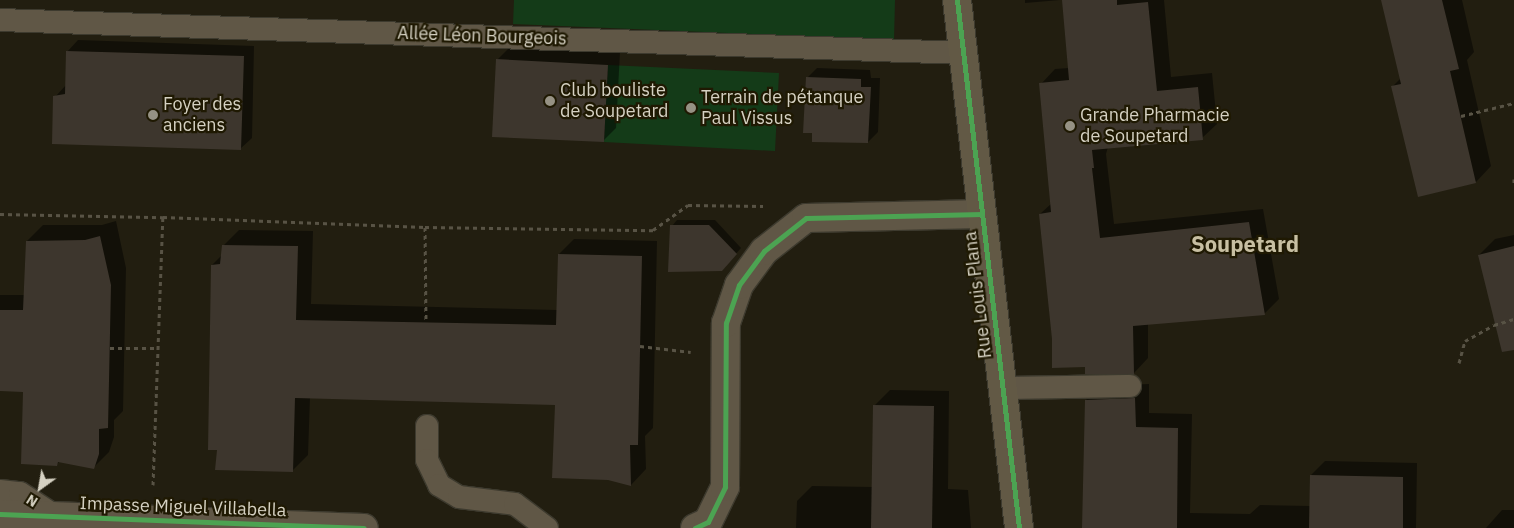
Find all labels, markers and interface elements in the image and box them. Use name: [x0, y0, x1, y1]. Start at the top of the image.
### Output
street label: Allée Léon Bourgeois: [397, 22, 567, 50]
place label: Club bouliste de Soupetard: [560, 80, 669, 122]
place label: Terrain de pétanque Paul Vissus: [701, 87, 863, 130]
place label: Foyer des anciens: [163, 94, 241, 136]
marker: Club bouliste de Soupetard: [544, 95, 556, 107]
marker: Terrain de pétanque Paul Vissus: [685, 102, 697, 114]
place label: Grande Pharmacie de Soupetard: [1080, 105, 1230, 148]
marker: Foyer des anciens: [147, 109, 159, 121]
marker: Grande Pharmacie de Soupetard: [1064, 120, 1076, 132]
street label: Rue Louis Plana: [959, 230, 997, 360]
district label: Soupetard: [1191, 231, 1299, 257]
north arrow: [15, 463, 65, 513]
text: N: [23, 490, 41, 511]
street label: Impasse Miguel Villabella: [79, 493, 287, 521]

